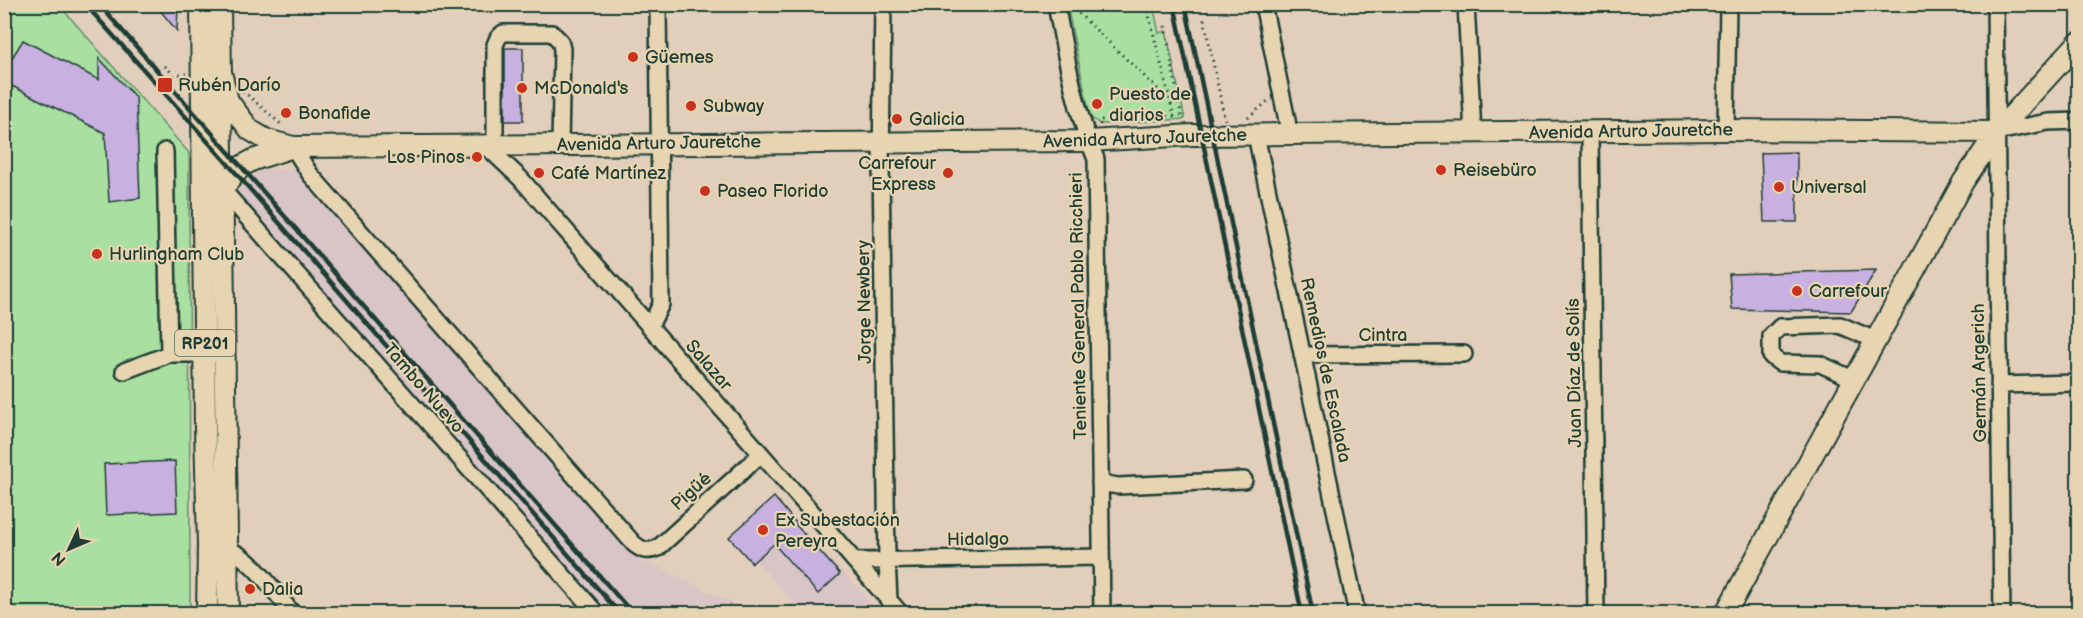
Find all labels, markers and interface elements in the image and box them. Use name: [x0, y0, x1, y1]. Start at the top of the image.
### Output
place label: Güemes: [645, 47, 714, 68]
marker: Güemes: [626, 50, 640, 64]
place label: Rubén Darío: [178, 75, 281, 96]
marker: Rubén Darío: [156, 76, 174, 94]
place label: McDonald's: [534, 78, 629, 99]
marker: McDonald's: [515, 81, 529, 95]
place label: Puesto de diarios: [1109, 84, 1191, 126]
place label: Subway: [703, 96, 765, 117]
marker: Puesto de diarios: [1090, 97, 1104, 111]
marker: Subway: [684, 99, 698, 113]
place label: Bonafide: [298, 103, 371, 124]
marker: Bonafide: [279, 106, 293, 120]
place label: Galicia: [909, 109, 965, 130]
marker: Galicia: [890, 112, 904, 126]
street label: Avenida Arturo Jauretche: [1529, 119, 1734, 144]
street label: Avenida Arturo Jauretche: [1043, 124, 1248, 153]
street label: Avenida Arturo Jauretche: [557, 131, 762, 156]
place label: Los Pinos: [386, 147, 465, 168]
marker: Los Pinos: [470, 150, 484, 164]
place label: Carrefour Express: [858, 153, 936, 195]
place label: Reisebüro: [1453, 160, 1537, 181]
place label: Café Martínez: [551, 163, 667, 184]
marker: Reisebüro: [1434, 163, 1448, 177]
marker: Café Martínez: [532, 166, 546, 180]
marker: Carrefour Express: [941, 166, 955, 180]
street label: Teniente General Pablo Ricchieri: [1066, 172, 1091, 440]
place label: Universal: [1791, 177, 1867, 198]
marker: Universal: [1772, 180, 1786, 194]
place label: Paseo Florido: [717, 181, 829, 202]
marker: Paseo Florido: [698, 184, 712, 198]
street label: Jorge Newbery: [853, 239, 876, 364]
place label: Hurlingham Club: [109, 244, 244, 265]
marker: Hurlingham Club: [90, 247, 104, 261]
street label: Remedios de Escalada: [1296, 276, 1355, 464]
place label: Carrefour: [1809, 281, 1887, 302]
marker: Carrefour: [1790, 284, 1804, 298]
street label: Juan Díaz de Solís: [1563, 298, 1586, 448]
street label: Germán Argerich: [1968, 303, 1991, 443]
street label: Cintra: [1358, 325, 1408, 346]
road number: RP201: [175, 330, 235, 356]
street label: Salazar: [681, 336, 737, 395]
street label: Tambo Nuevo: [379, 339, 468, 438]
street label: Pigüé: [667, 468, 716, 515]
place label: Ex Subestación Pereyra: [775, 510, 900, 552]
north arrow: [39, 519, 99, 579]
marker: Ex Subestación Pereyra: [756, 523, 770, 537]
street label: Hidalgo: [947, 528, 1009, 551]
text: N: [48, 547, 70, 569]
place label: Dalia: [262, 579, 303, 600]
marker: Dalia: [243, 582, 257, 596]

